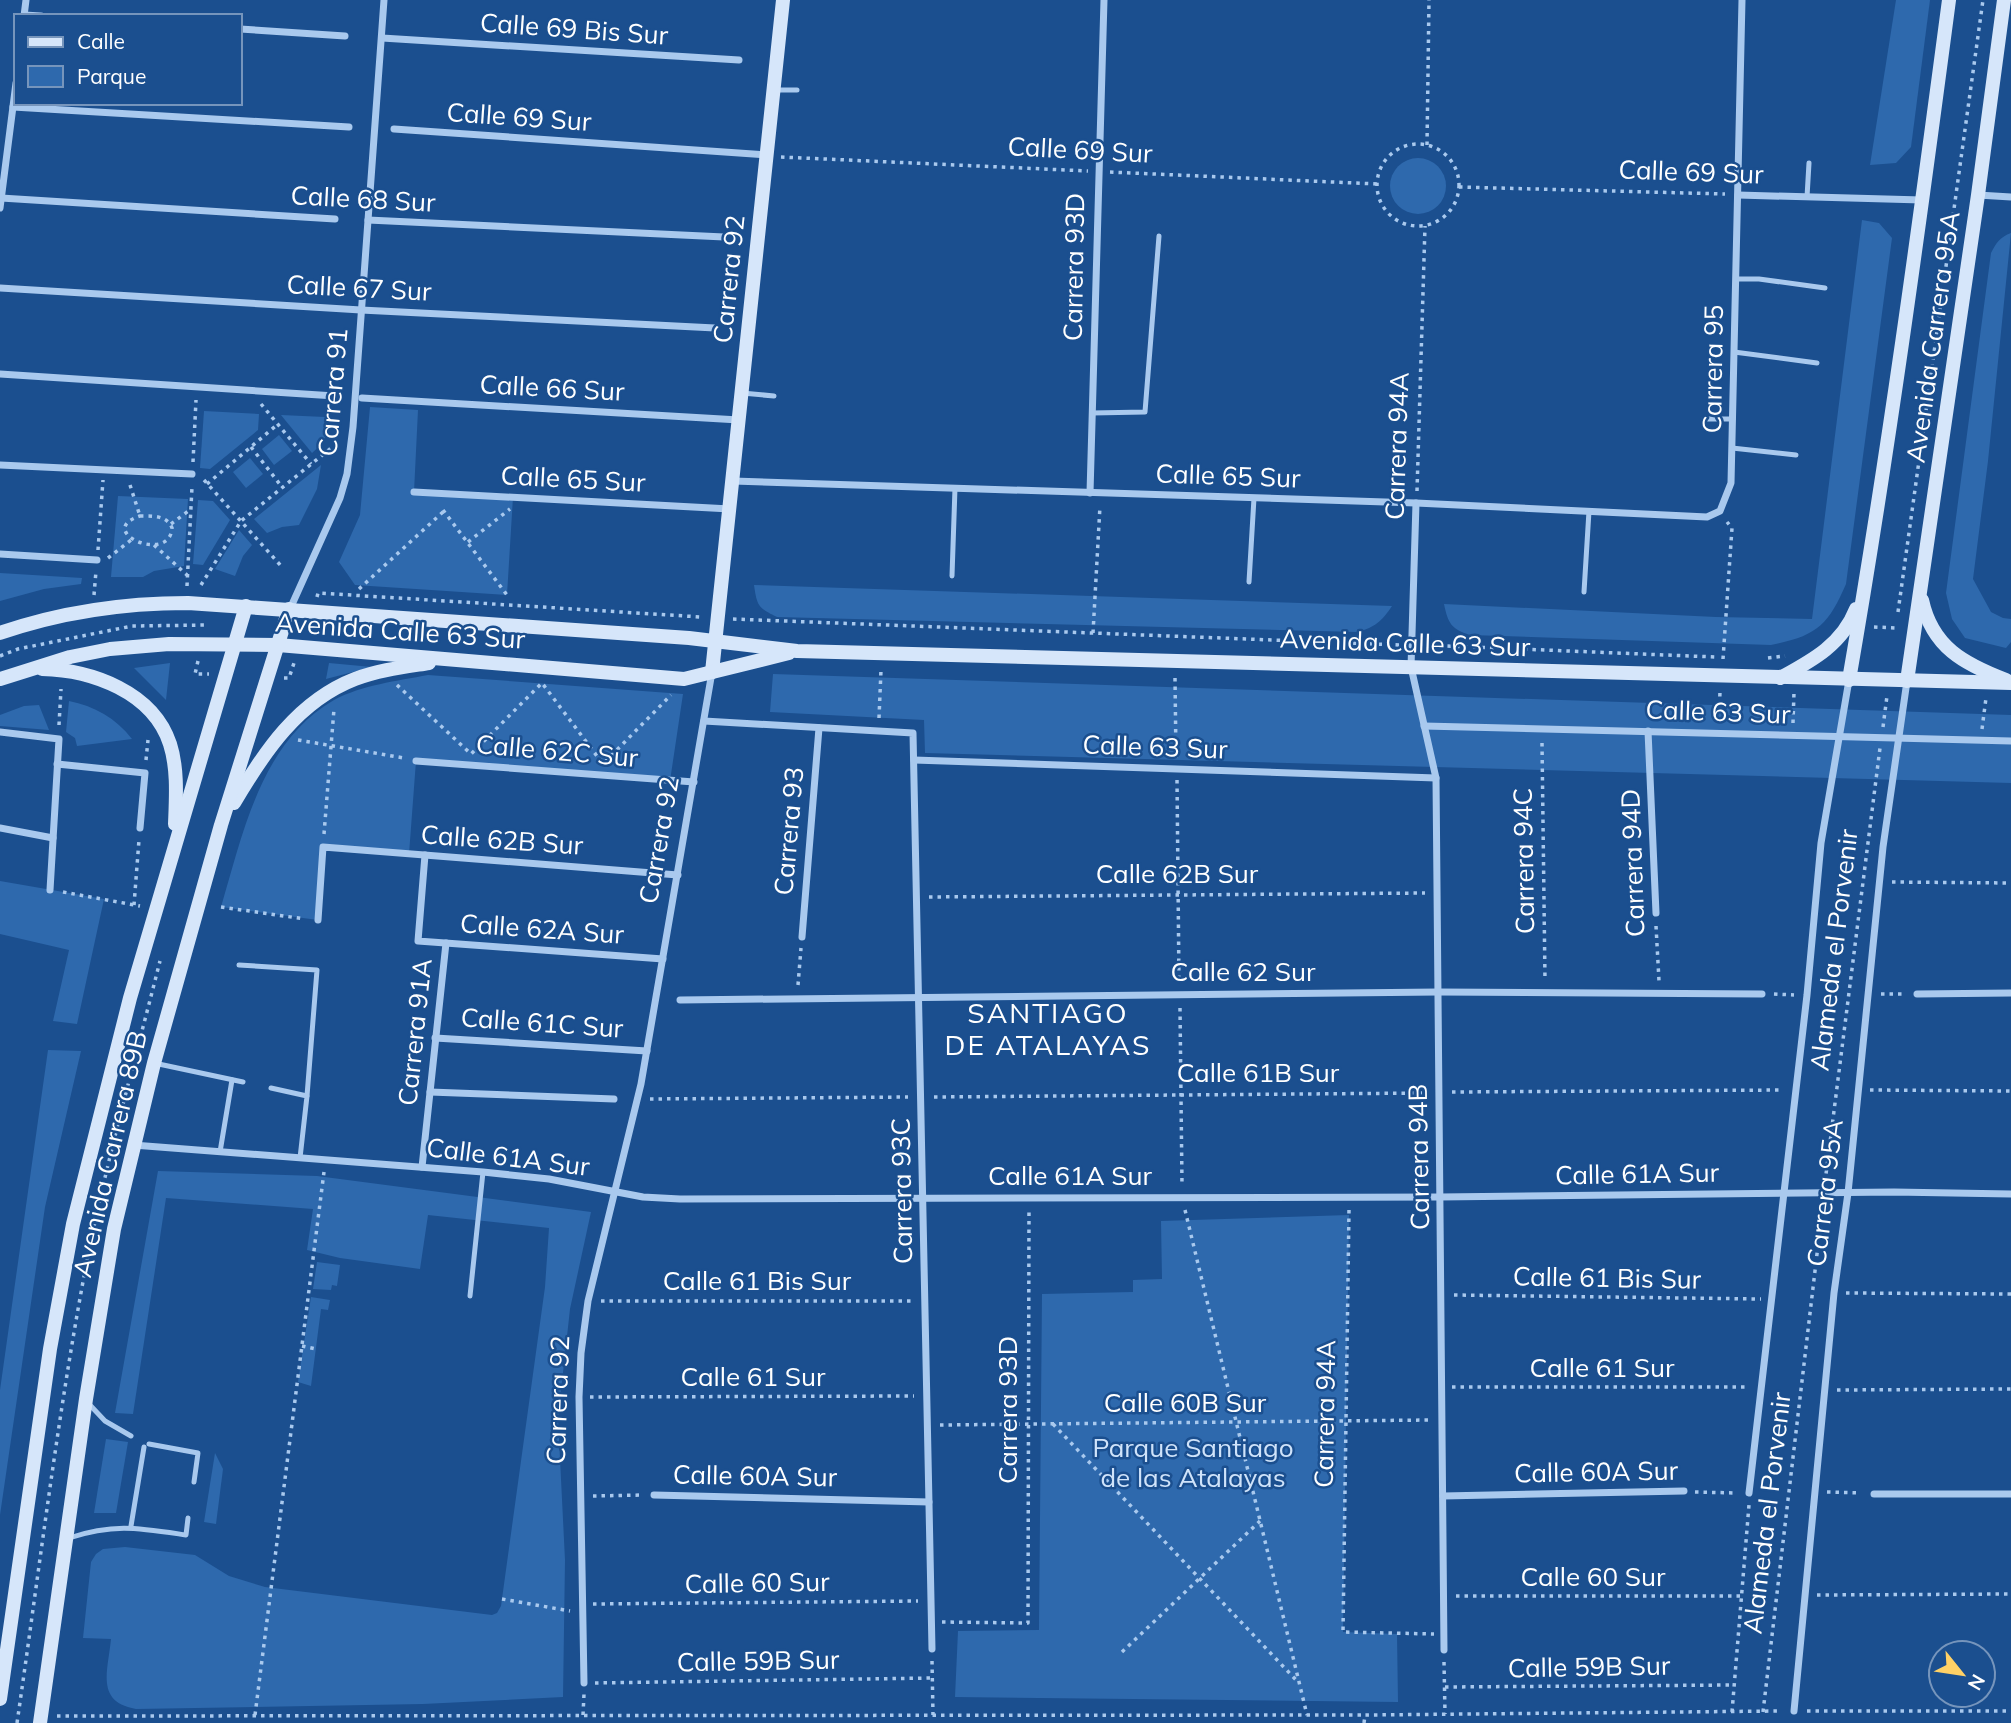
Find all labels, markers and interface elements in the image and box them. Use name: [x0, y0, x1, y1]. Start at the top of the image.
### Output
street label: Calle 69 Bis Sur: [479, 5, 670, 52]
legend: [14, 14, 242, 105]
text: Calle: [77, 28, 125, 54]
text: Parque: [77, 63, 146, 89]
street label: Calle 69 Sur: [446, 95, 593, 138]
street label: Calle 69 Sur: [1007, 129, 1154, 170]
street label: Calle 69 Sur: [1618, 152, 1765, 191]
street label: Calle 68 Sur: [290, 178, 437, 219]
street label: Carrera 93D: [1056, 193, 1091, 341]
street label: Avenida Carrera 95A: [1899, 209, 1966, 465]
street label: Carrera 92: [705, 213, 752, 345]
street label: Calle 67 Sur: [286, 267, 433, 308]
street label: Carrera 95: [1695, 304, 1730, 434]
street label: Carrera 91: [310, 326, 355, 458]
street label: Calle 66 Sur: [479, 367, 626, 408]
street label: Carrera 94A: [1377, 372, 1416, 520]
street label: Calle 65 Sur: [1155, 456, 1302, 495]
street label: Calle 65 Sur: [500, 458, 647, 499]
street label: Avenida Calle 63 Sur: [274, 605, 527, 656]
street label: Avenida Calle 63 Sur: [1279, 622, 1531, 663]
street label: Calle 63 Sur: [1645, 692, 1792, 731]
street label: Calle 62C Sur: [475, 727, 640, 774]
street label: Calle 63 Sur: [1082, 727, 1229, 766]
street label: Carrera 93: [766, 765, 811, 897]
street label: Carrera 92: [631, 774, 686, 906]
street label: Carrera 94C: [1506, 787, 1541, 935]
street label: Carrera 94D: [1613, 788, 1652, 938]
street label: Calle 62B Sur: [420, 817, 585, 862]
street label: Alameda el Porvenir: [1802, 827, 1865, 1073]
street label: Calle 62B Sur: [1096, 857, 1259, 890]
street label: Calle 62A Sur: [459, 906, 626, 951]
street label: Calle 62 Sur: [1171, 955, 1316, 988]
street label: Carrera 91A: [390, 957, 439, 1107]
district label: SANTIAGO DE ATALAYAS: [945, 995, 1151, 1062]
street label: Calle 61C Sur: [460, 1000, 625, 1045]
street label: Avenida Carrera 89B: [65, 1027, 154, 1280]
street label: Calle 61B Sur: [1177, 1056, 1340, 1089]
street label: Carrera 94B: [1401, 1084, 1436, 1230]
street label: Carrera 93C: [884, 1117, 919, 1265]
street label: Carrera 95A: [1799, 1118, 1850, 1268]
street label: Calle 61A Sur: [425, 1130, 592, 1183]
street label: Calle 61A Sur: [1555, 1156, 1720, 1191]
street label: Calle 61A Sur: [988, 1159, 1153, 1192]
street label: Calle 61 Bis Sur: [1513, 1259, 1702, 1296]
street label: Calle 61 Bis Sur: [663, 1264, 852, 1297]
street label: Carrera 92: [539, 1335, 576, 1465]
street label: Carrera 93D: [991, 1336, 1024, 1484]
street label: Carrera 94A: [1307, 1340, 1342, 1488]
street label: Calle 61 Sur: [1530, 1351, 1675, 1384]
street label: Calle 61 Sur: [681, 1360, 826, 1393]
street label: Calle 60B Sur: [1104, 1386, 1267, 1419]
street label: Alameda el Porvenir: [1735, 1390, 1798, 1636]
park label: Parque Santiago de las Atalayas: [1092, 1431, 1294, 1494]
street label: Calle 60A Sur: [1514, 1454, 1679, 1489]
street label: Calle 60A Sur: [673, 1458, 838, 1493]
street label: Calle 60 Sur: [1521, 1560, 1666, 1593]
street label: Calle 60 Sur: [684, 1565, 830, 1600]
north arrow: [1927, 1639, 1997, 1709]
street label: Calle 59B Sur: [676, 1643, 840, 1678]
street label: Calle 59B Sur: [1507, 1649, 1671, 1684]
text: N: [1963, 1670, 1991, 1695]

